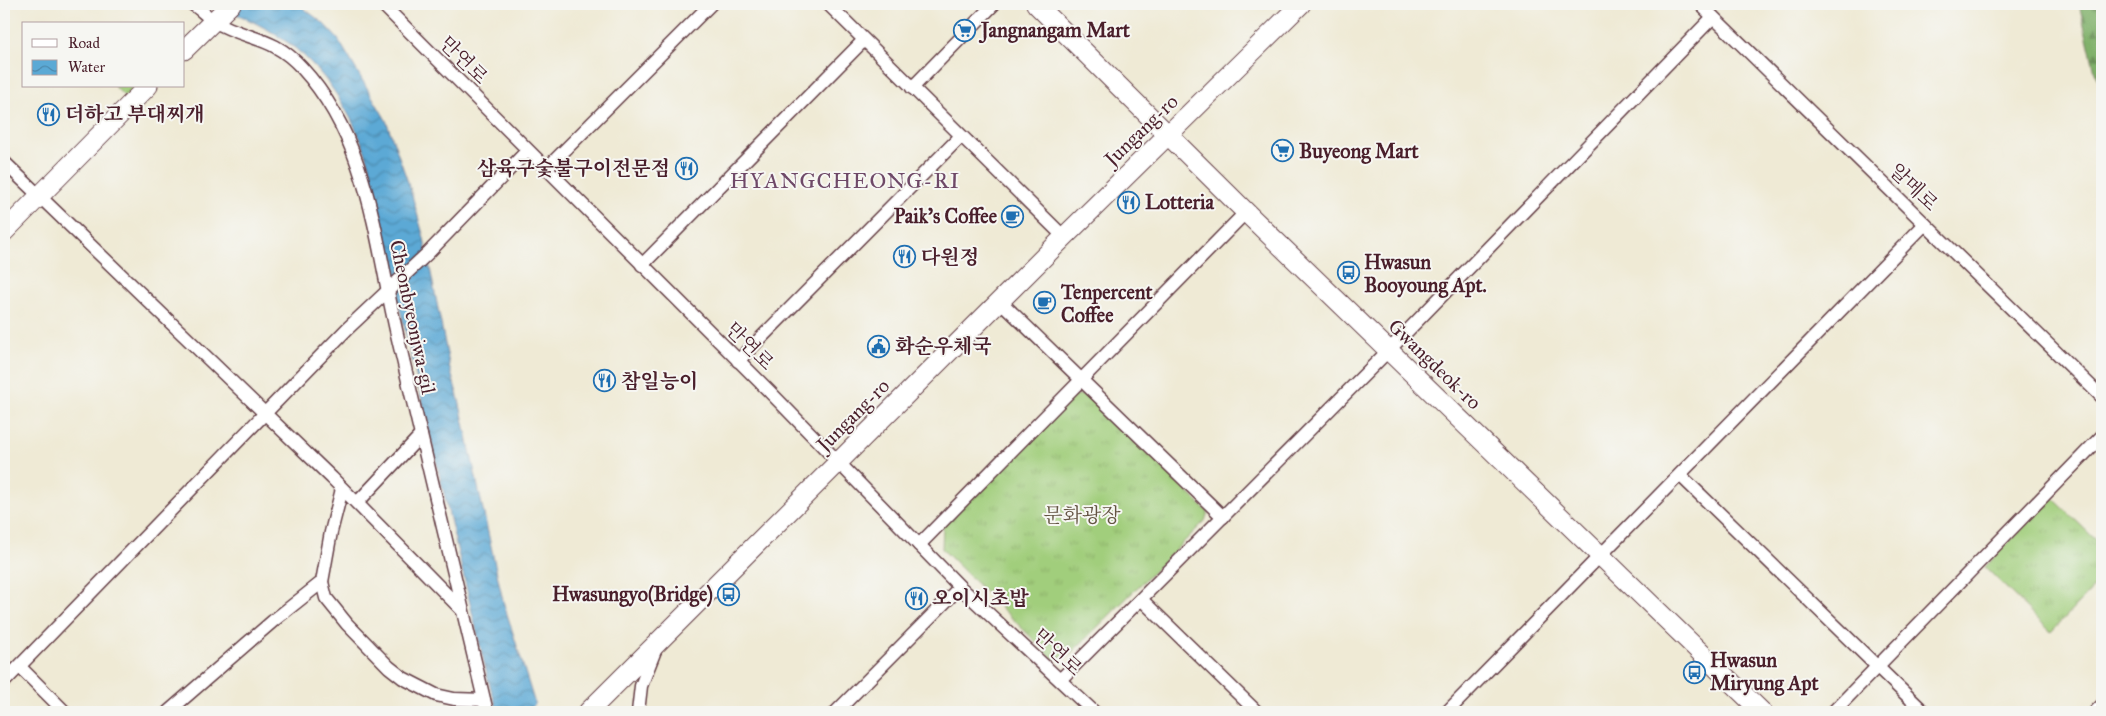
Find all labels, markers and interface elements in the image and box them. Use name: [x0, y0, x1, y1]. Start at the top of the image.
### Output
supermarket icon: Jangnangam Mart: [953, 18, 977, 42]
place label: Jangnangam Mart: [978, 18, 1131, 44]
legend: [22, 22, 185, 88]
street label: 만연로: [435, 31, 493, 89]
text: Road: [68, 34, 100, 52]
text: Water: [68, 58, 105, 76]
street label: Jungang-ro: [1098, 89, 1183, 173]
restaurant icon: 더하고 부대찌개: [37, 102, 61, 126]
place label: 더하고 부대찌개: [65, 102, 205, 126]
supermarket icon: Buyeong Mart: [1271, 139, 1295, 163]
place label: Buyeong Mart: [1299, 139, 1419, 164]
place label: 삼육구숯불구이전문점: [477, 156, 670, 180]
restaurant icon: 삼육구숯불구이전문점: [674, 156, 698, 180]
street label: 알메로: [1885, 158, 1943, 216]
district label: HYANGCHEONG-RI: [730, 167, 960, 194]
restaurant icon: Lotteria: [1117, 190, 1141, 214]
place label: Lotteria: [1145, 190, 1214, 214]
place label: Paik's Coffee: [894, 204, 998, 228]
cafe icon: Paik's Coffee: [1001, 204, 1025, 228]
street label: Cheonbyeonjwa-gil: [384, 238, 441, 397]
restaurant icon: 다원정: [893, 245, 917, 269]
place label: 다원정: [921, 245, 979, 269]
place label: Hwasun Booyoung Apt.: [1364, 250, 1487, 298]
bus stop icon: Hwasun Booyoung Apt.: [1336, 261, 1360, 285]
place label: Tenpercent Coffee: [1060, 280, 1153, 327]
cafe icon: Tenpercent Coffee: [1033, 291, 1057, 315]
street label: Gwangdeok-ro: [1383, 314, 1486, 415]
street label: 만연로: [721, 317, 779, 375]
public building icon: 화순우체국: [867, 334, 891, 358]
place label: 화순우체국: [895, 334, 992, 358]
restaurant icon: 참일능이: [593, 369, 617, 393]
place label: 참일능이: [621, 369, 698, 393]
street label: Jungang-ro: [810, 374, 895, 458]
park label: 문화광장: [1043, 503, 1121, 527]
place label: Hwasungyo(Bridge): [552, 582, 713, 607]
bus stop icon: Hwasungyo(Bridge): [717, 582, 741, 606]
restaurant icon: 오이시초밥: [904, 586, 928, 610]
place label: 오이시초밥: [932, 586, 1029, 610]
street label: 만연로: [1029, 623, 1087, 681]
place label: Hwasun Miryung Apt: [1710, 648, 1820, 696]
bus stop icon: Hwasun Miryung Apt: [1682, 660, 1706, 684]

